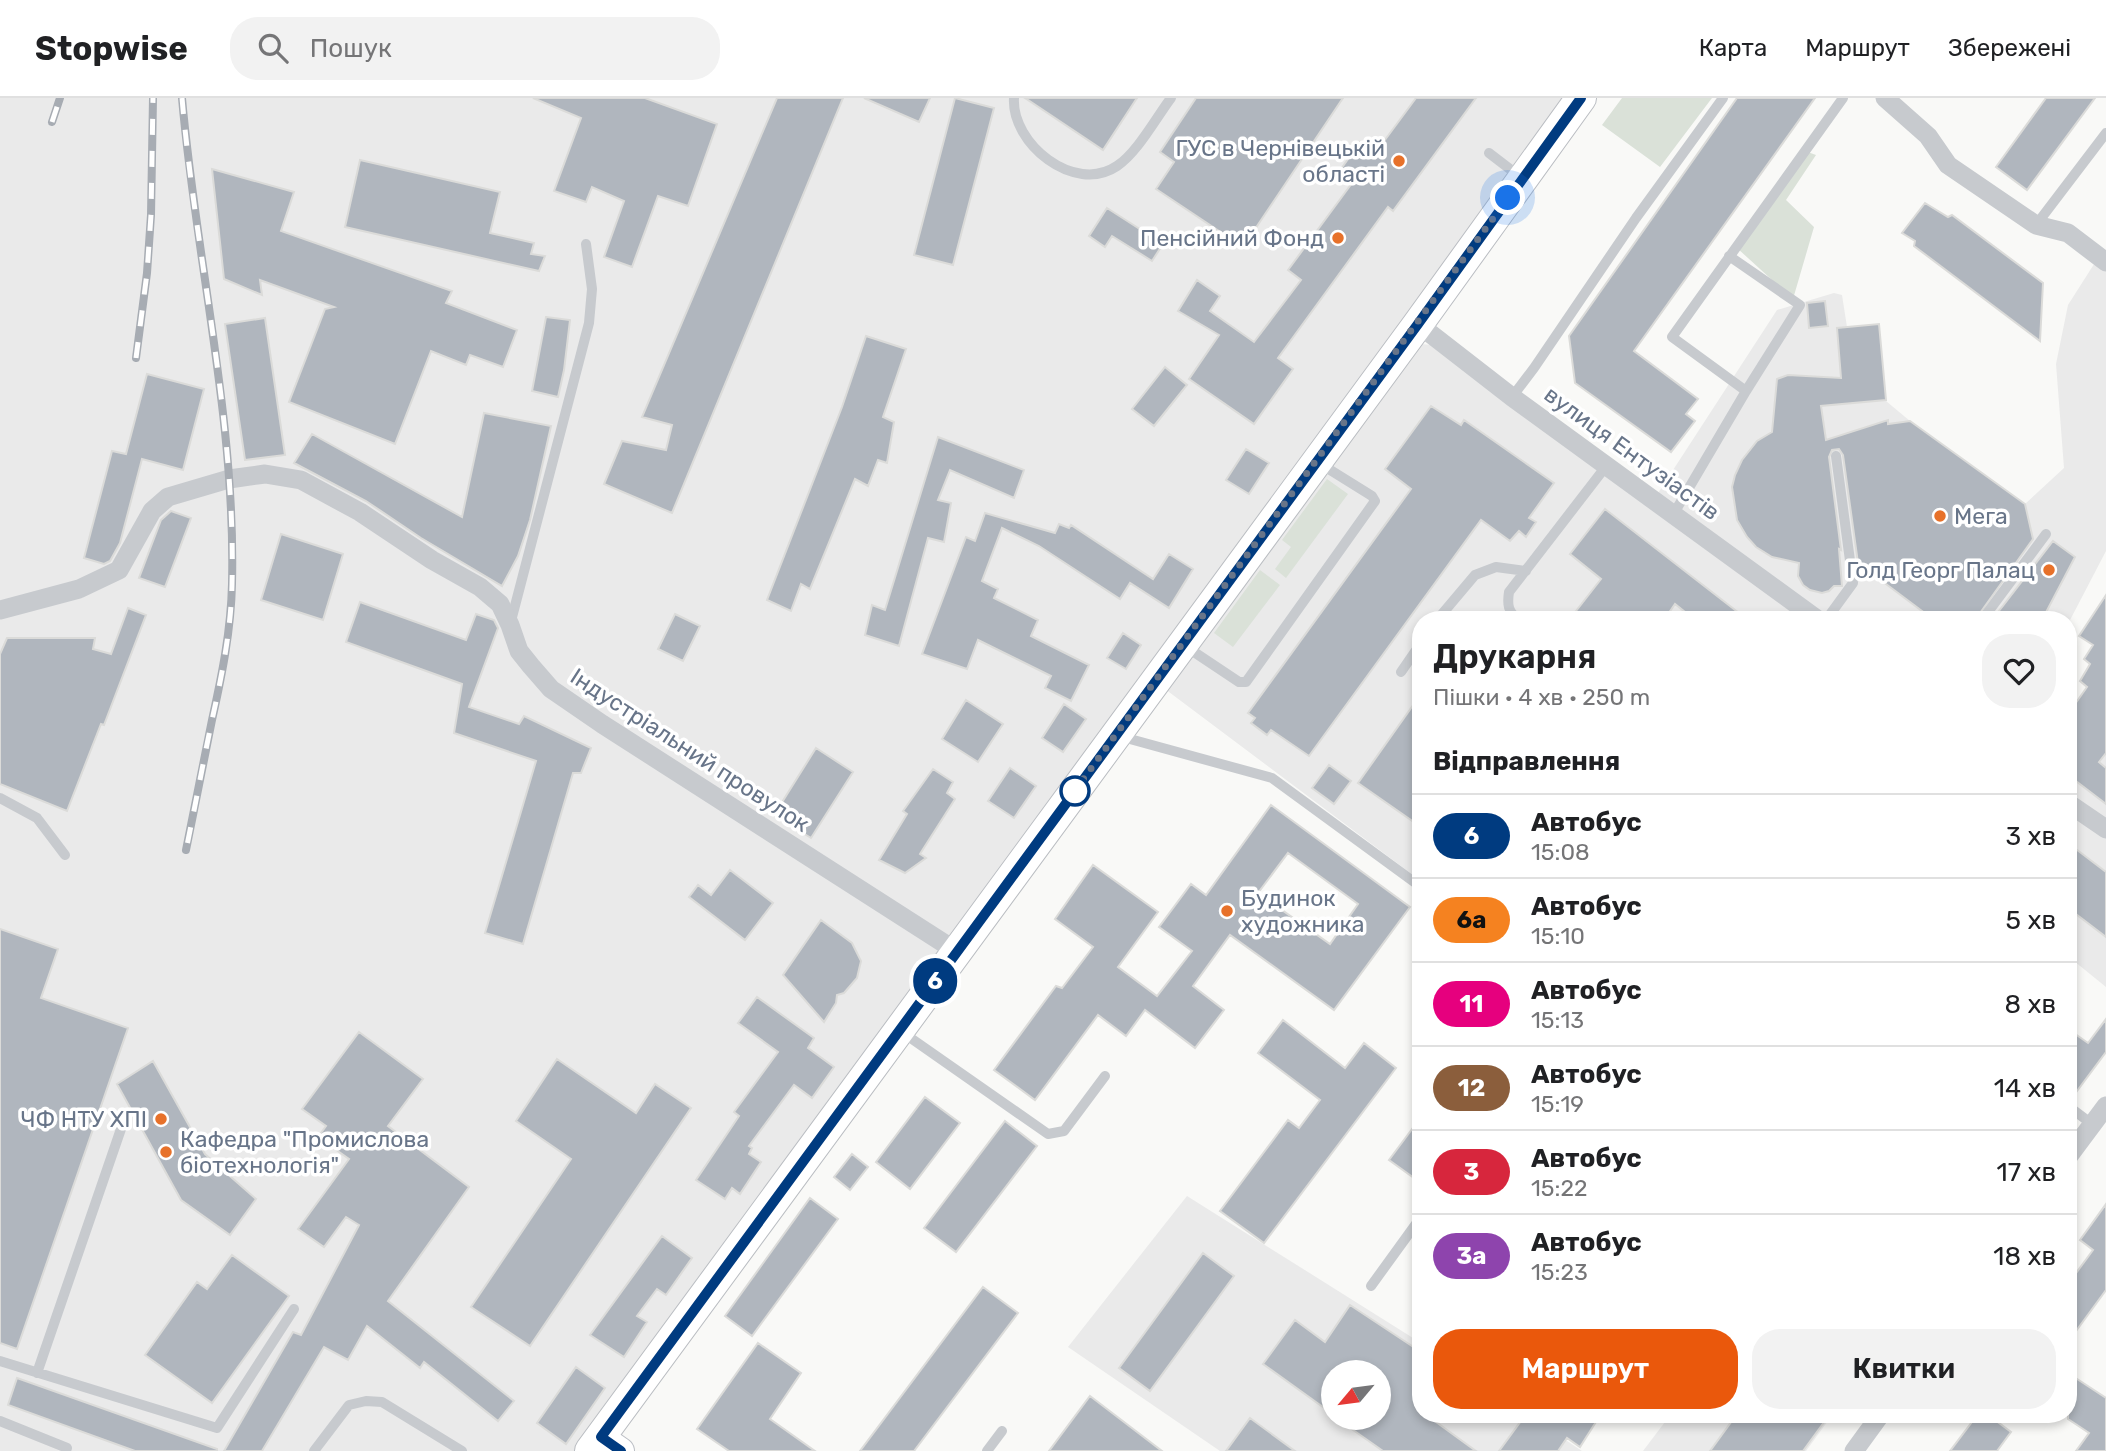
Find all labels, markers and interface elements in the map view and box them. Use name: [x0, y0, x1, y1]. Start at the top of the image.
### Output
search box: [230, 17, 720, 80]
text: Stopwise: [35, 29, 188, 68]
icon: search: [254, 29, 292, 67]
text: Пошук: [310, 33, 392, 64]
text: Карта: [1699, 34, 1767, 62]
text: Маршрут: [1805, 34, 1910, 62]
text: Збережені: [1948, 34, 2071, 62]
place label: ГУС в Чернівецькій області: [1176, 134, 1385, 188]
marker: ГУС в Чернівецькій області: [1391, 153, 1407, 169]
your location: [1490, 180, 1525, 215]
place label: Пенсійний Фонд: [1140, 224, 1324, 252]
marker: Пенсійний Фонд: [1330, 230, 1346, 246]
street label: вулиця Ентузіастів: [1539, 380, 1725, 526]
place label: Мега: [1954, 502, 2008, 530]
marker: Мега: [1932, 508, 1948, 524]
place label: Голд Георг Палац: [1846, 556, 2035, 584]
marker: Голд Георг Палац: [2041, 562, 2057, 578]
button: heart: [1982, 634, 2056, 708]
text: Друкарня: [1433, 637, 1596, 676]
street label: Індустріальний провулок: [565, 662, 815, 838]
text: Пішки · 4 хв · 250 m: [1433, 683, 1650, 711]
text: Відправлення: [1433, 746, 1620, 777]
unlabelled marker: [1060, 776, 1090, 806]
text: Автобус: [1531, 807, 1642, 838]
text: 3 хв: [2005, 821, 2056, 852]
text: 6: [1464, 822, 1479, 850]
text: 15:08: [1531, 838, 1590, 866]
place label: Будинок художника: [1241, 884, 1364, 938]
text: Автобус: [1531, 891, 1642, 922]
marker: Будинок художника: [1219, 903, 1235, 919]
text: 5 хв: [2006, 905, 2056, 936]
text: 6а: [1457, 906, 1486, 934]
text: 15:10: [1531, 922, 1585, 950]
line badge: 6: [912, 958, 958, 1004]
text: 6: [927, 967, 943, 995]
text: Автобус: [1531, 975, 1642, 1006]
text: 8 хв: [2004, 989, 2056, 1020]
text: 11: [1460, 990, 1483, 1018]
text: 15:13: [1531, 1006, 1584, 1034]
text: Автобус: [1531, 1059, 1642, 1090]
text: 14 хв: [1994, 1073, 2056, 1104]
text: 12: [1458, 1074, 1485, 1102]
text: 15:19: [1531, 1090, 1584, 1118]
place label: ЧФ НТУ ХПІ: [20, 1105, 147, 1133]
marker: ЧФ НТУ ХПІ: [153, 1111, 169, 1127]
place label: Кафедра "Промислова біотехнологія": [180, 1125, 429, 1179]
text: Автобус: [1531, 1143, 1642, 1174]
marker: Кафедра "Промислова біотехнологія": [158, 1144, 174, 1160]
text: 17 хв: [1997, 1157, 2056, 1188]
text: 3: [1464, 1158, 1479, 1186]
text: 15:22: [1531, 1174, 1587, 1202]
text: Автобус: [1531, 1227, 1642, 1258]
text: 18 хв: [1993, 1241, 2056, 1272]
text: 3а: [1457, 1242, 1486, 1270]
text: 15:23: [1531, 1258, 1588, 1286]
button: Маршрут: [1433, 1329, 1738, 1409]
button: Квитки: [1752, 1329, 2056, 1409]
north arrow: [1321, 1360, 1391, 1430]
map controls: [1321, 1360, 1391, 1430]

